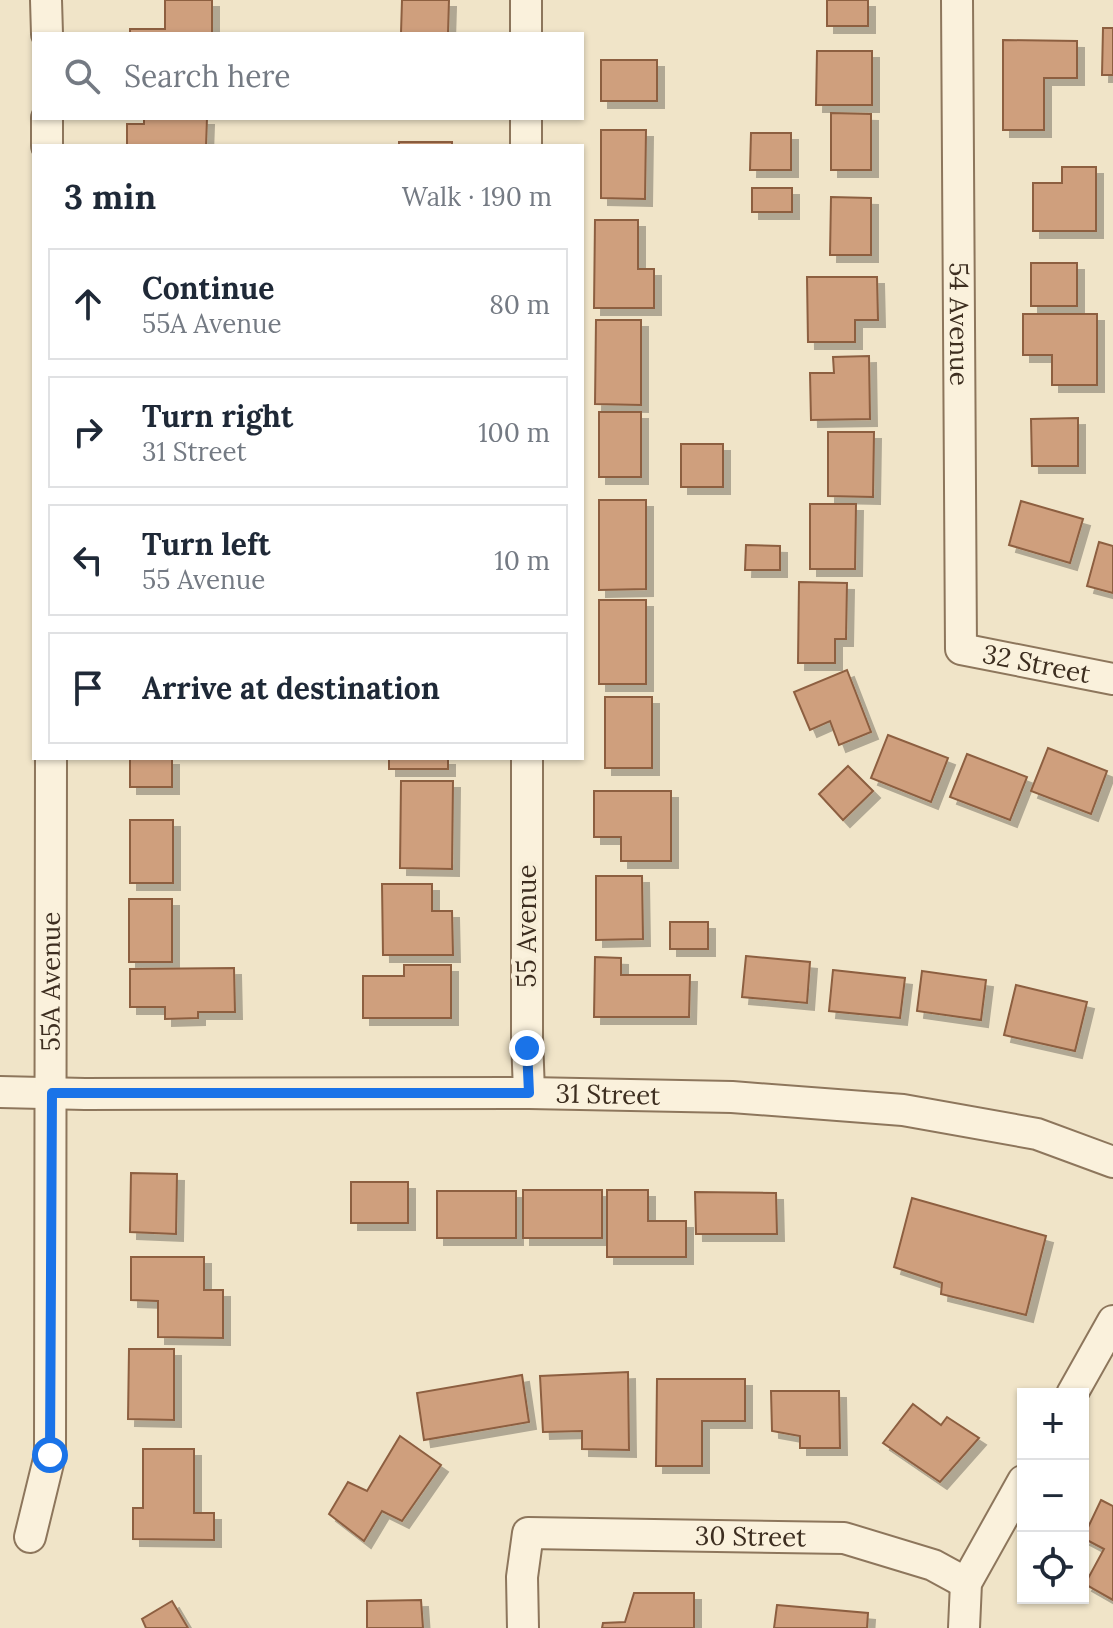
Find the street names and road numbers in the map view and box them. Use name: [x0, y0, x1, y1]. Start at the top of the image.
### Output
street label: 54 Avenue: [943, 262, 976, 386]
street label: 32 Street: [980, 637, 1093, 690]
street label: 55 Avenue: [510, 864, 543, 988]
street label: 55A Avenue: [34, 912, 67, 1051]
street label: 31 Street: [555, 1077, 661, 1112]
street label: 30 Street: [695, 1519, 806, 1553]

